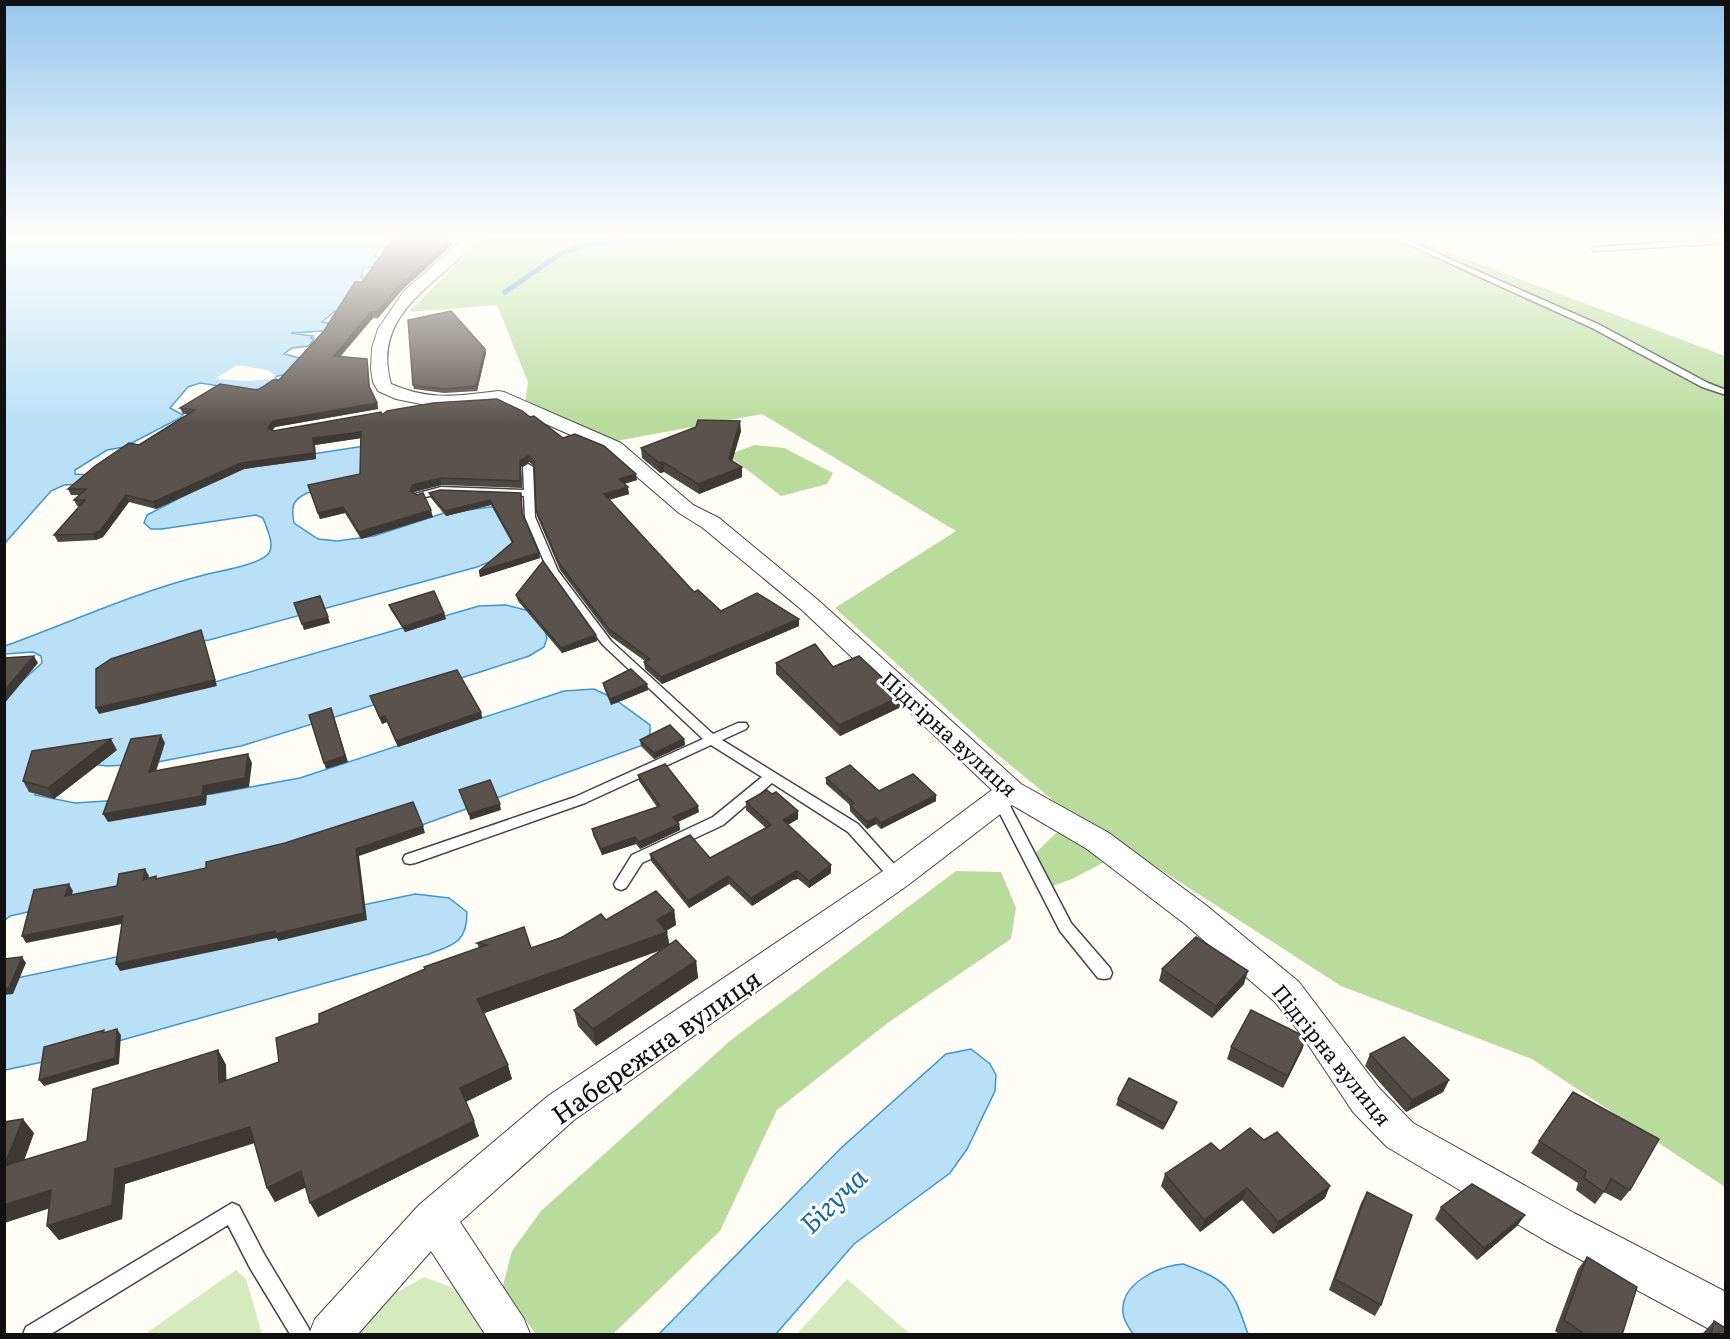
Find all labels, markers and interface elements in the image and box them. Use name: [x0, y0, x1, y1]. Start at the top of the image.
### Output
street label: Підгірна вулиця: [875, 663, 1025, 803]
street label: Набережна вулиця: [542, 958, 768, 1132]
street label: Підгірна вулиця: [1266, 976, 1400, 1132]
water label: Бігуча: [789, 1156, 875, 1241]

